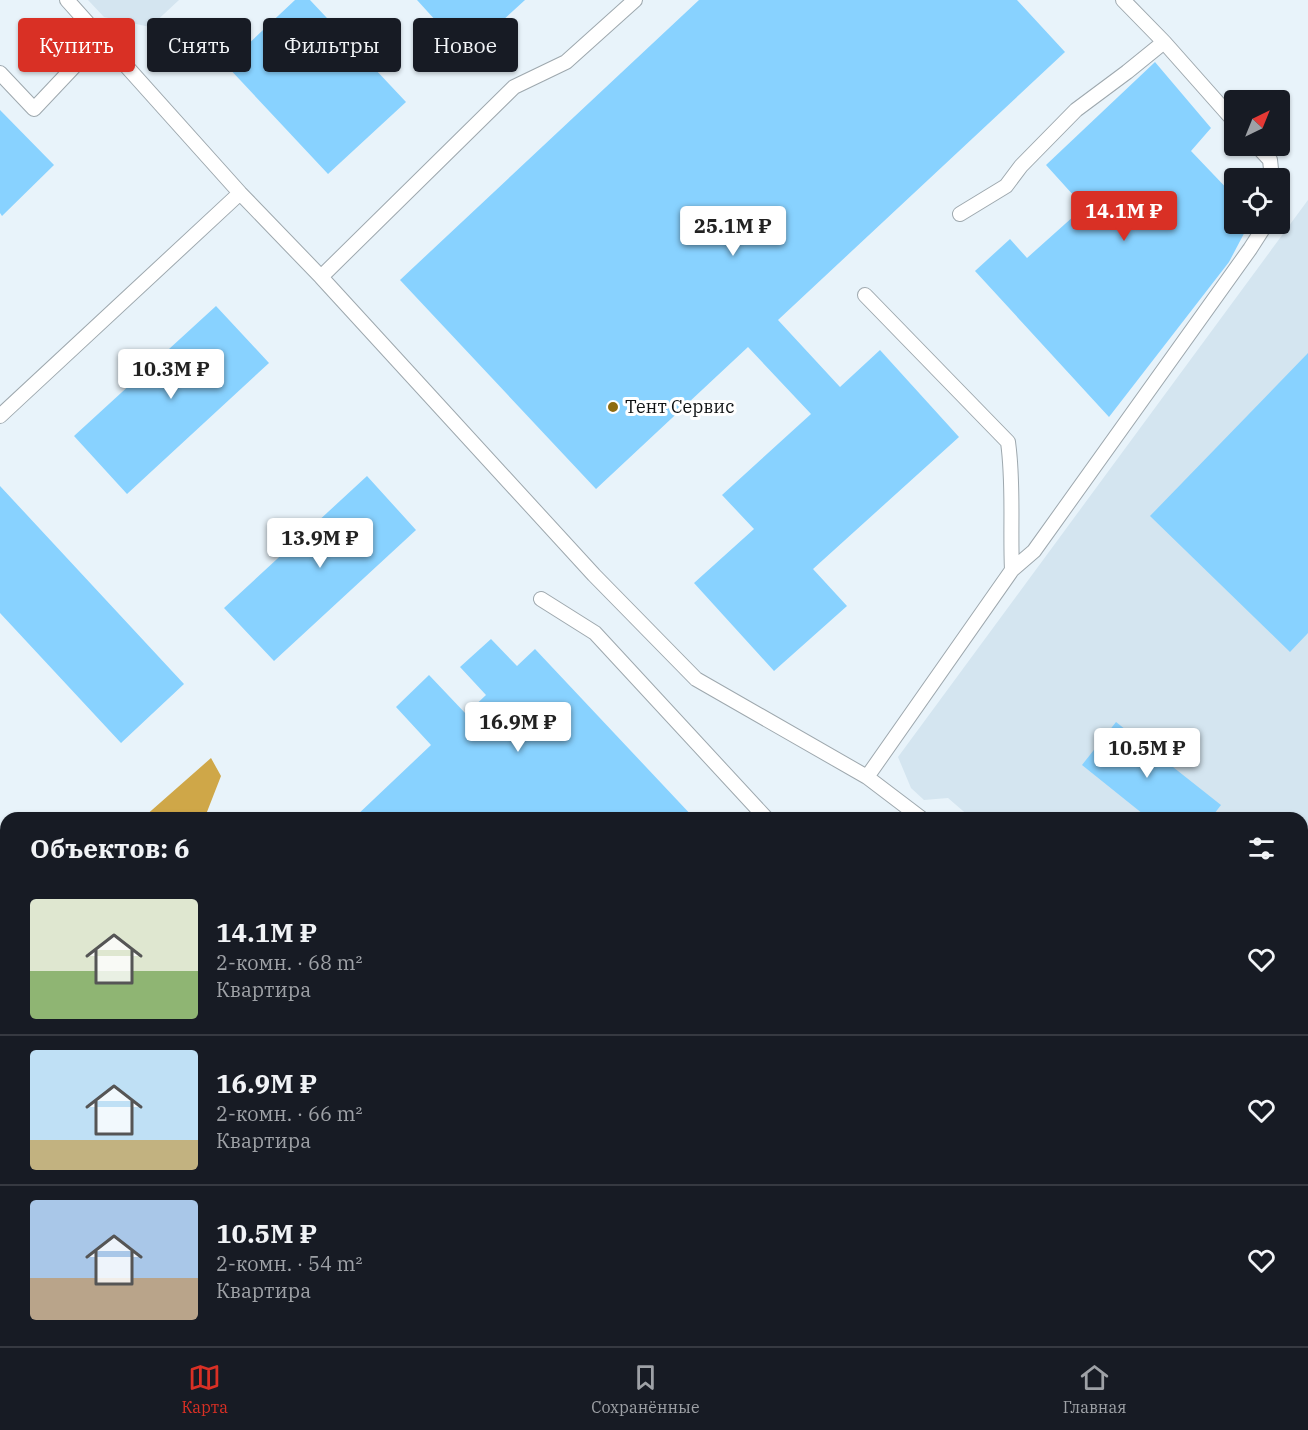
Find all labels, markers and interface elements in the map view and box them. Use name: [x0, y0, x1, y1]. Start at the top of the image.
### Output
chip: Купить: [18, 18, 135, 72]
chip: Снять: [147, 18, 251, 72]
chip: Фильтры: [263, 18, 401, 72]
chip: Новое: [413, 18, 518, 72]
north arrow: [1224, 90, 1290, 156]
map controls: [1224, 90, 1290, 234]
button: locate: [1224, 168, 1290, 234]
pin: 14.1M ₽: [1069, 191, 1179, 242]
text: 14.1M ₽: [1085, 197, 1163, 224]
pin: 25.1M ₽: [678, 206, 788, 257]
text: 25.1M ₽: [694, 212, 772, 239]
pin: 10.3M ₽: [116, 349, 226, 400]
text: 10.3M ₽: [132, 355, 210, 382]
place label: Тент Сервис: [625, 395, 734, 418]
marker: Тент Сервис: [606, 400, 620, 414]
pin: 13.9M ₽: [265, 518, 375, 569]
text: 13.9M ₽: [281, 524, 359, 551]
pin: 16.9M ₽: [463, 702, 573, 753]
text: 16.9M ₽: [479, 708, 557, 735]
pin: 10.5M ₽: [1092, 728, 1202, 779]
text: 10.5M ₽: [1108, 734, 1186, 761]
text: Объектов: 6: [30, 831, 190, 865]
icon: filters: [1245, 832, 1278, 865]
text: 14.1M ₽: [216, 915, 317, 949]
icon: home: [78, 923, 150, 995]
icon: heart: [1245, 943, 1278, 976]
text: 2-комн. · 68 m²: [216, 949, 363, 976]
text: Квартира: [216, 976, 311, 1003]
text: 16.9M ₽: [216, 1066, 317, 1100]
icon: home: [78, 1074, 150, 1146]
icon: heart: [1245, 1094, 1278, 1127]
text: 2-комн. · 66 m²: [216, 1100, 363, 1127]
text: Квартира: [216, 1127, 311, 1154]
text: 10.5M ₽: [216, 1216, 317, 1250]
icon: home: [78, 1224, 150, 1296]
icon: heart: [1245, 1244, 1278, 1277]
text: 2-комн. · 54 m²: [216, 1250, 363, 1277]
text: Квартира: [216, 1277, 311, 1304]
tab: Карта: [182, 1361, 228, 1417]
tab: Сохранённые: [591, 1361, 700, 1417]
tab: Главная: [1063, 1361, 1126, 1417]

